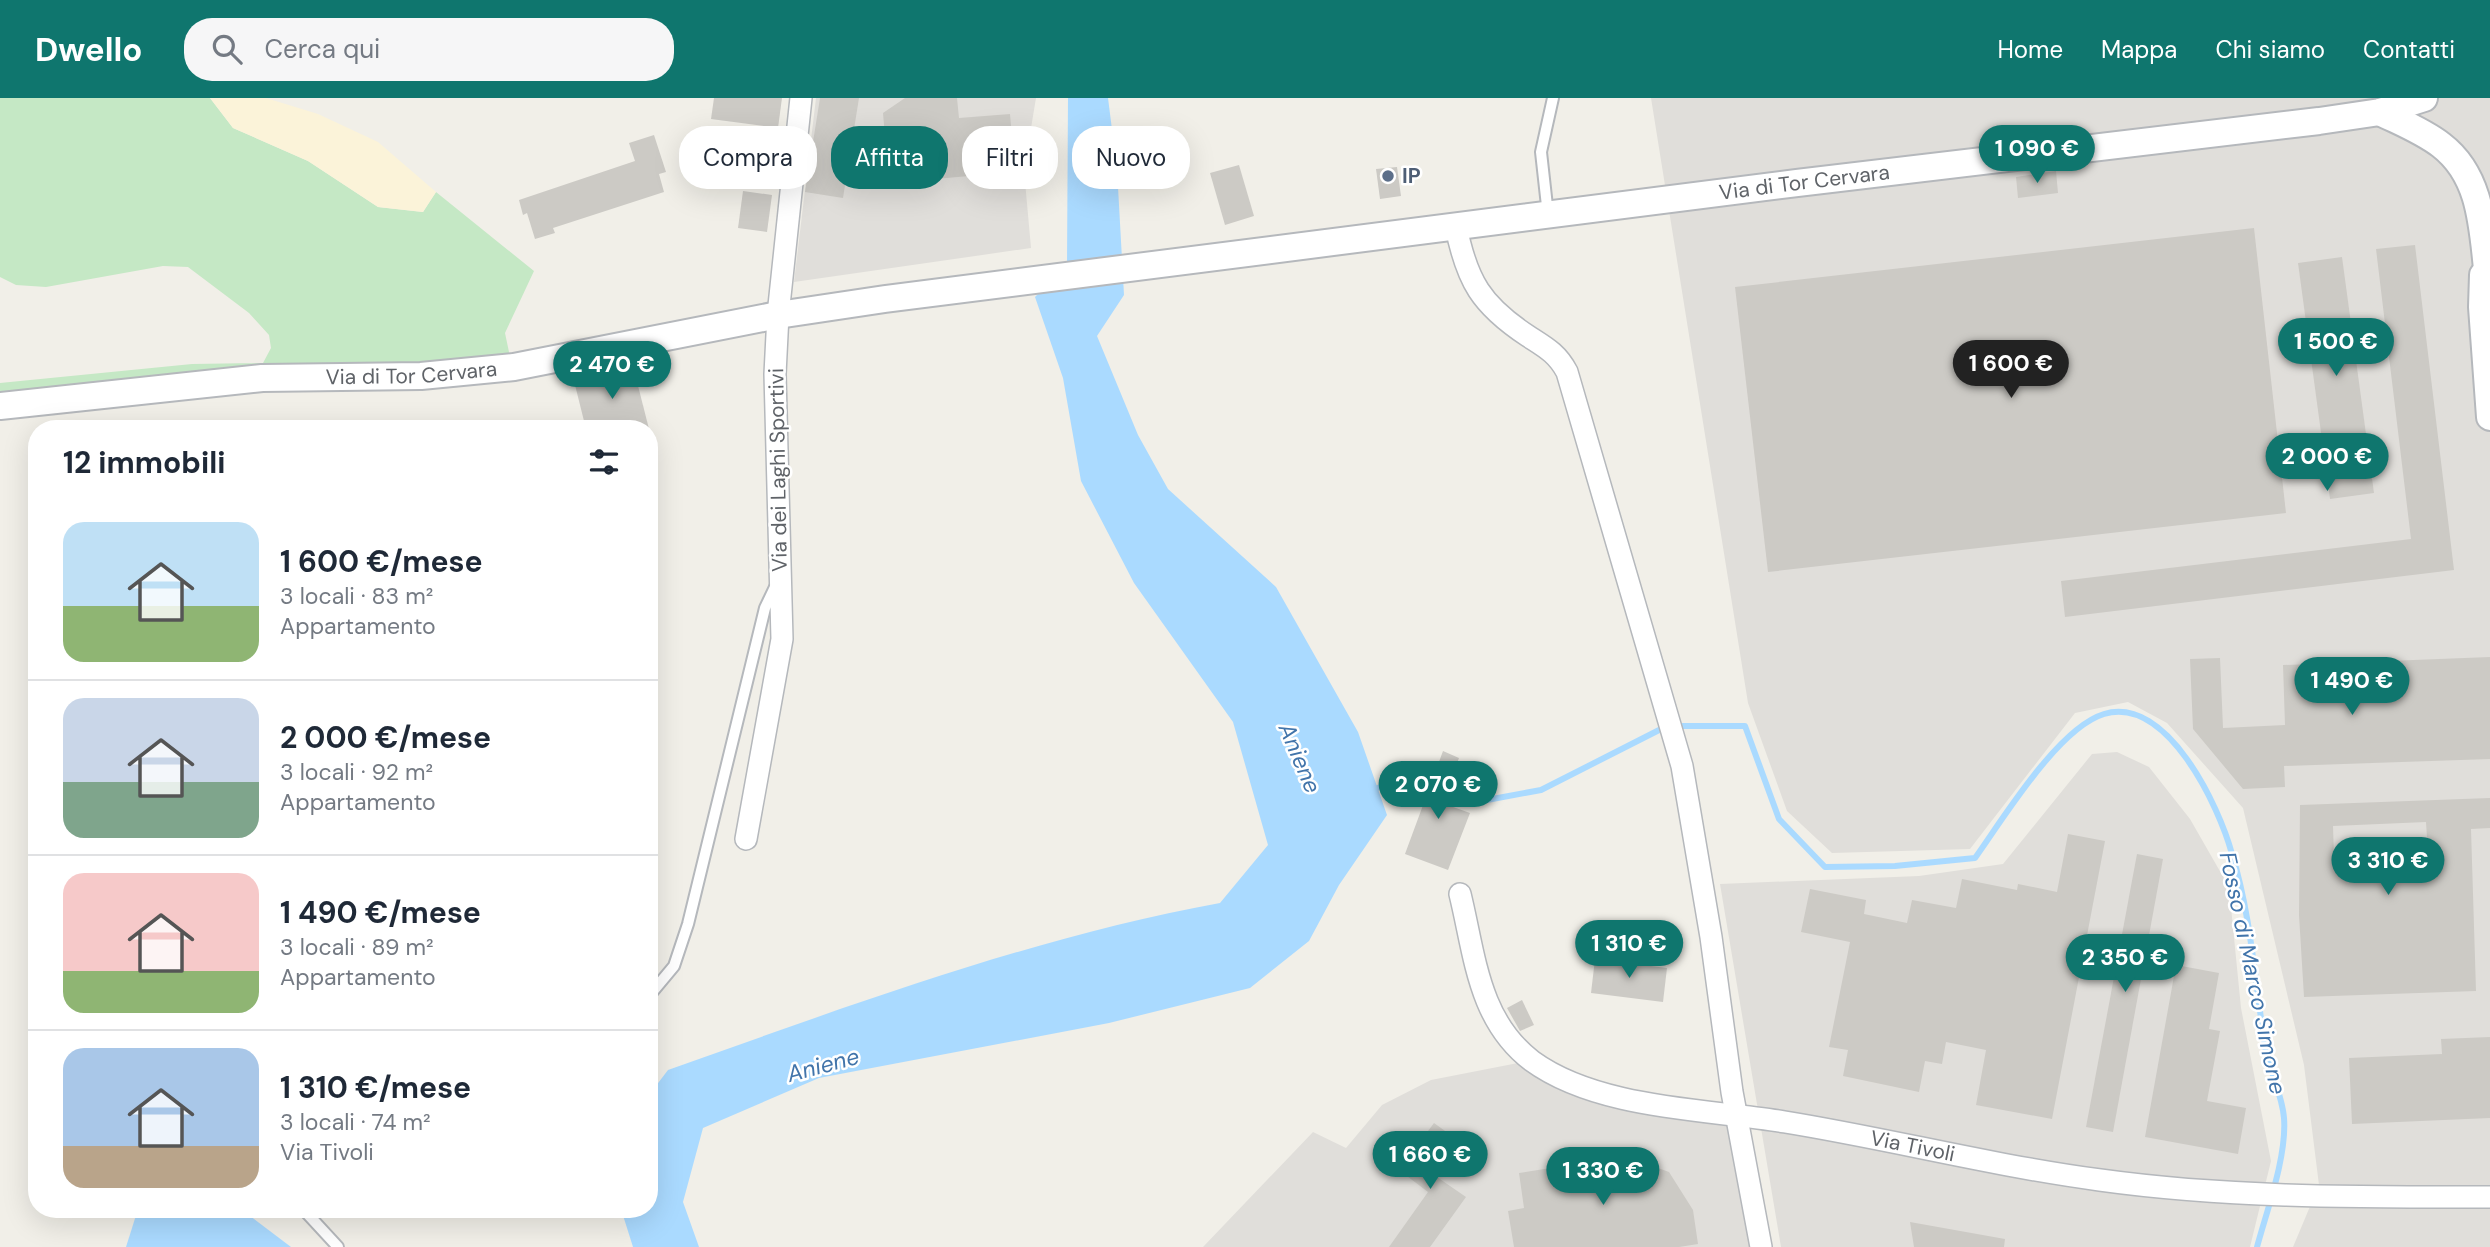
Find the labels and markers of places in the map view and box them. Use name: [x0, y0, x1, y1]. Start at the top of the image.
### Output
pin: 1 090 €: [1972, 126, 2102, 185]
place label: IP: [1402, 162, 1421, 190]
marker: IP: [1380, 168, 1396, 184]
pin: 1 500 €: [2271, 318, 2401, 378]
pin: 1 600 €: [1946, 341, 2076, 400]
pin: 2 470 €: [547, 342, 677, 401]
pin: 2 000 €: [2262, 434, 2392, 493]
pin: 1 490 €: [2287, 658, 2417, 717]
pin: 2 070 €: [1373, 762, 1503, 821]
pin: 3 310 €: [2323, 838, 2453, 897]
pin: 1 310 €: [1564, 920, 1694, 980]
pin: 2 350 €: [2060, 934, 2190, 994]
pin: 1 660 €: [1365, 1132, 1495, 1191]
pin: 1 330 €: [1538, 1148, 1668, 1207]

